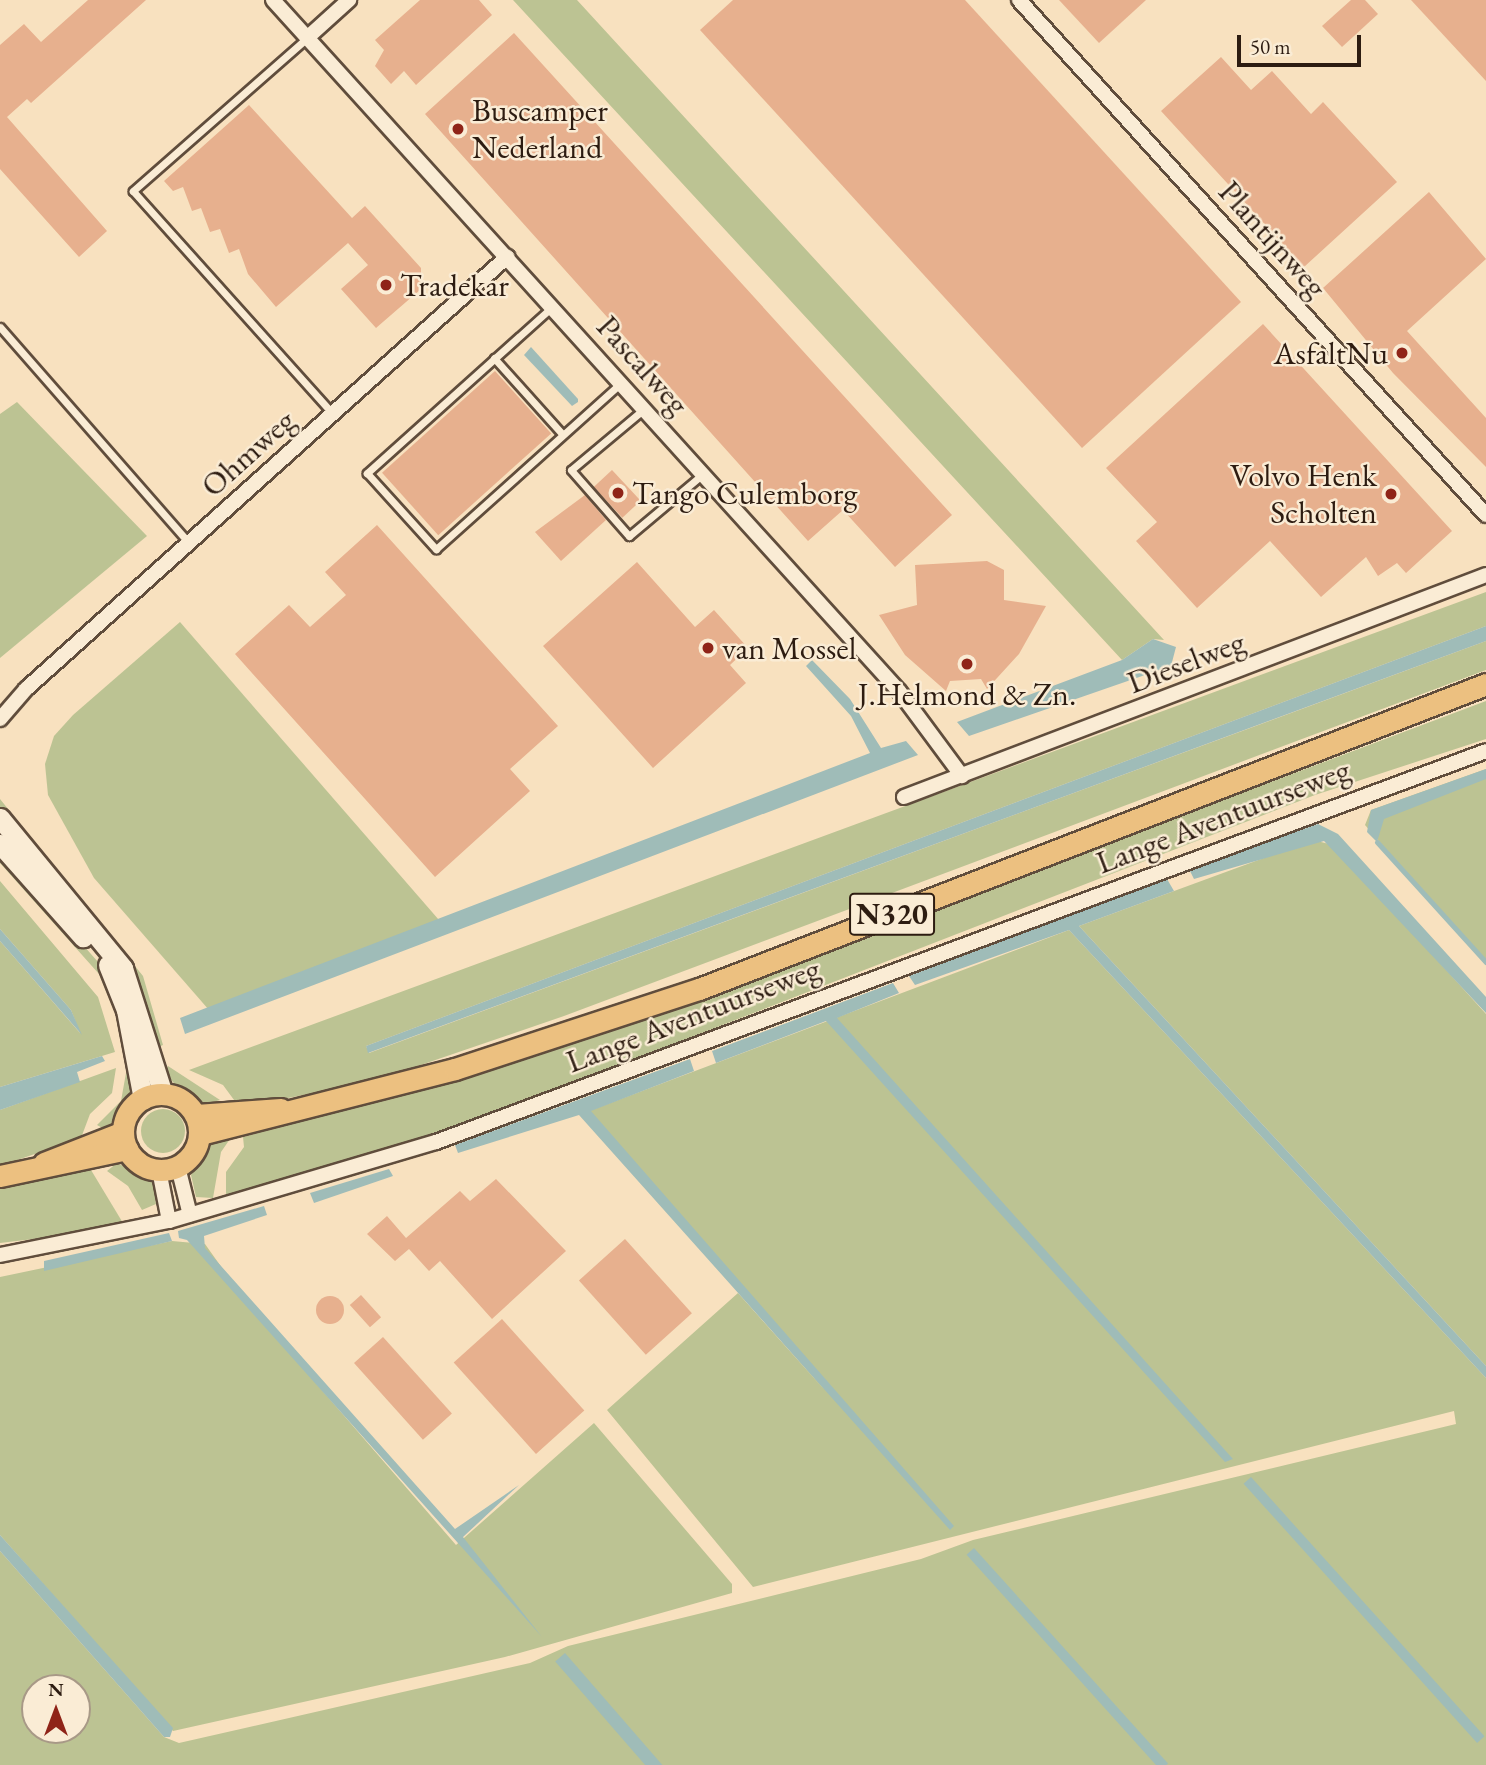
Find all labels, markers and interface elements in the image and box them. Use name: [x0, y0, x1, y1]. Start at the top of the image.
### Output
scale bar: [1241, 21, 1365, 65]
text: 50 m: [1250, 33, 1291, 60]
place label: Buscamper Nederland: [472, 92, 608, 167]
marker: Buscamper Nederland: [450, 121, 466, 137]
street label: Plantijnweg: [1211, 173, 1335, 305]
place label: Tradekar: [400, 266, 509, 304]
marker: Tradekar: [378, 277, 394, 293]
street label: Pascalweg: [589, 308, 697, 422]
place label: AsfaltNu: [1273, 334, 1388, 372]
marker: AsfaltNu: [1394, 345, 1410, 361]
street label: Ohmweg: [193, 401, 303, 505]
place label: Volvo Henk Scholten: [1230, 457, 1377, 532]
place label: Tango Culemborg: [632, 474, 857, 512]
marker: Tango Culemborg: [610, 485, 626, 501]
marker: Volvo Henk Scholten: [1383, 486, 1399, 502]
street label: Dieselweg: [1122, 622, 1250, 702]
place label: van Mossel: [722, 629, 856, 667]
marker: van Mossel: [700, 640, 716, 656]
marker: J.Helmond & Zn.: [959, 656, 975, 672]
place label: J.Helmond & Zn.: [858, 675, 1076, 713]
street label: Lange Aventuurseweg: [1091, 750, 1355, 882]
road number: N320: [848, 888, 936, 940]
street label: Lange Aventuurseweg: [561, 949, 825, 1081]
north arrow: [21, 1674, 91, 1744]
text: N: [48, 1677, 64, 1702]

